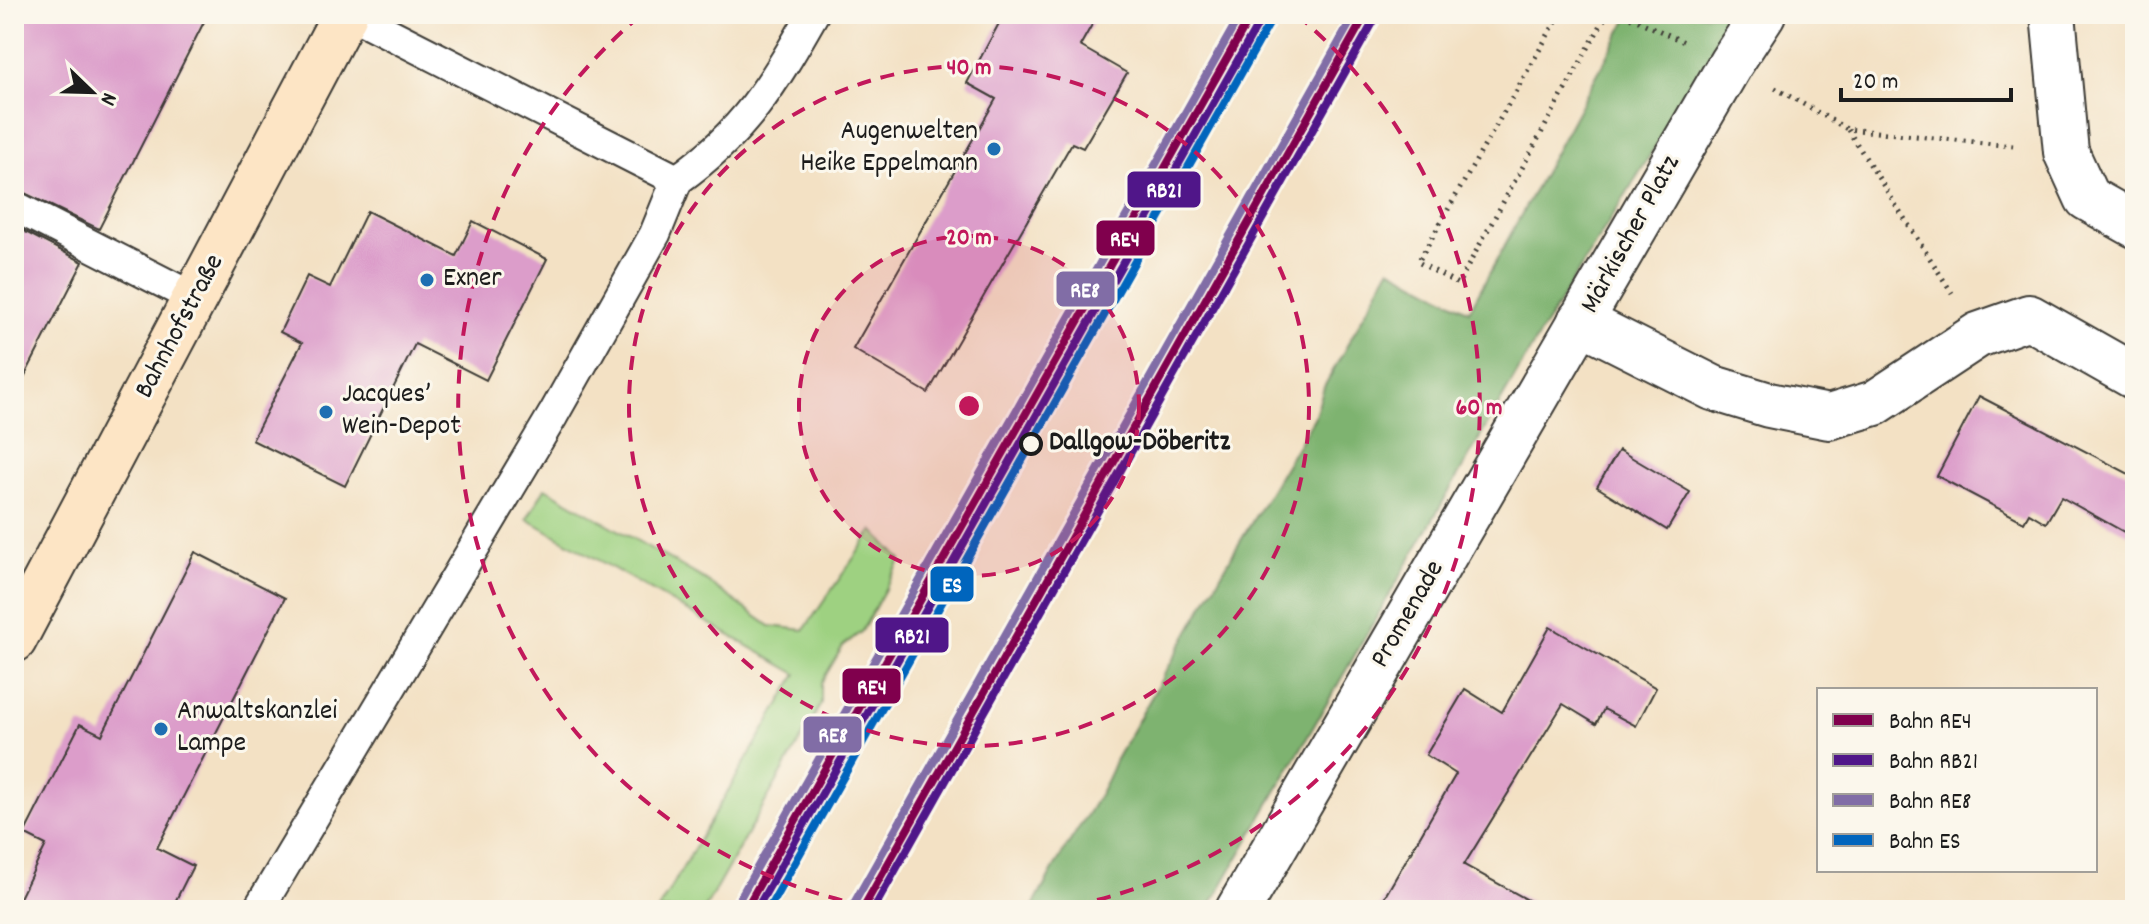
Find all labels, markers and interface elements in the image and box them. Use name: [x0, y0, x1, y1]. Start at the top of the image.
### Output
north arrow: [52, 52, 132, 132]
text: 40 m: [946, 52, 992, 86]
scale bar: [1841, 52, 2011, 102]
text: 20 m: [1853, 66, 1899, 100]
text: N: [91, 87, 124, 110]
place label: Augenwelten Heike Eppelmann: [800, 113, 978, 185]
marker: Augenwelten Heike Eppelmann: [985, 140, 1003, 158]
street label: Märkischer Platz: [1572, 148, 1692, 322]
line badge: RB21: [1126, 170, 1202, 209]
text: RB21: [1146, 177, 1182, 208]
line badge: RE4: [1095, 219, 1156, 257]
text: 20 m: [946, 222, 992, 256]
text: RE4: [1110, 226, 1140, 257]
street label: Bahnhofstraße: [126, 248, 236, 406]
place label: Exner: [443, 260, 502, 300]
line badge: RE8: [1055, 270, 1116, 308]
marker: Exner: [418, 271, 436, 289]
text: RE8: [1070, 277, 1100, 308]
place label: Jacques’ Wein-Depot: [342, 376, 461, 448]
centre of rings: [955, 392, 983, 420]
text: 60 m: [1456, 392, 1502, 426]
marker: Jacques’ Wein-Depot: [317, 403, 335, 421]
place label: Dallgow-Döberitz: [1049, 424, 1230, 464]
marker: Dallgow-Döberitz: [1020, 433, 1042, 455]
street label: Promenade: [1362, 554, 1456, 676]
line badge: ES: [929, 565, 975, 603]
text: ES: [942, 572, 962, 603]
line badge: RB21: [874, 616, 950, 654]
text: RB21: [894, 623, 930, 654]
line badge: RE4: [841, 667, 902, 705]
text: RE4: [857, 674, 887, 705]
legend: [1817, 688, 2097, 872]
place label: Anwaltskanzlei Lampe: [177, 693, 337, 765]
text: Bahn RE4: [1889, 706, 1972, 740]
line badge: RE8: [802, 715, 863, 754]
marker: Anwaltskanzlei Lampe: [152, 720, 170, 738]
text: RE8: [818, 722, 848, 753]
text: Bahn RB21: [1889, 746, 1978, 780]
text: Bahn RE8: [1889, 786, 1971, 820]
text: Bahn ES: [1889, 826, 1961, 860]

